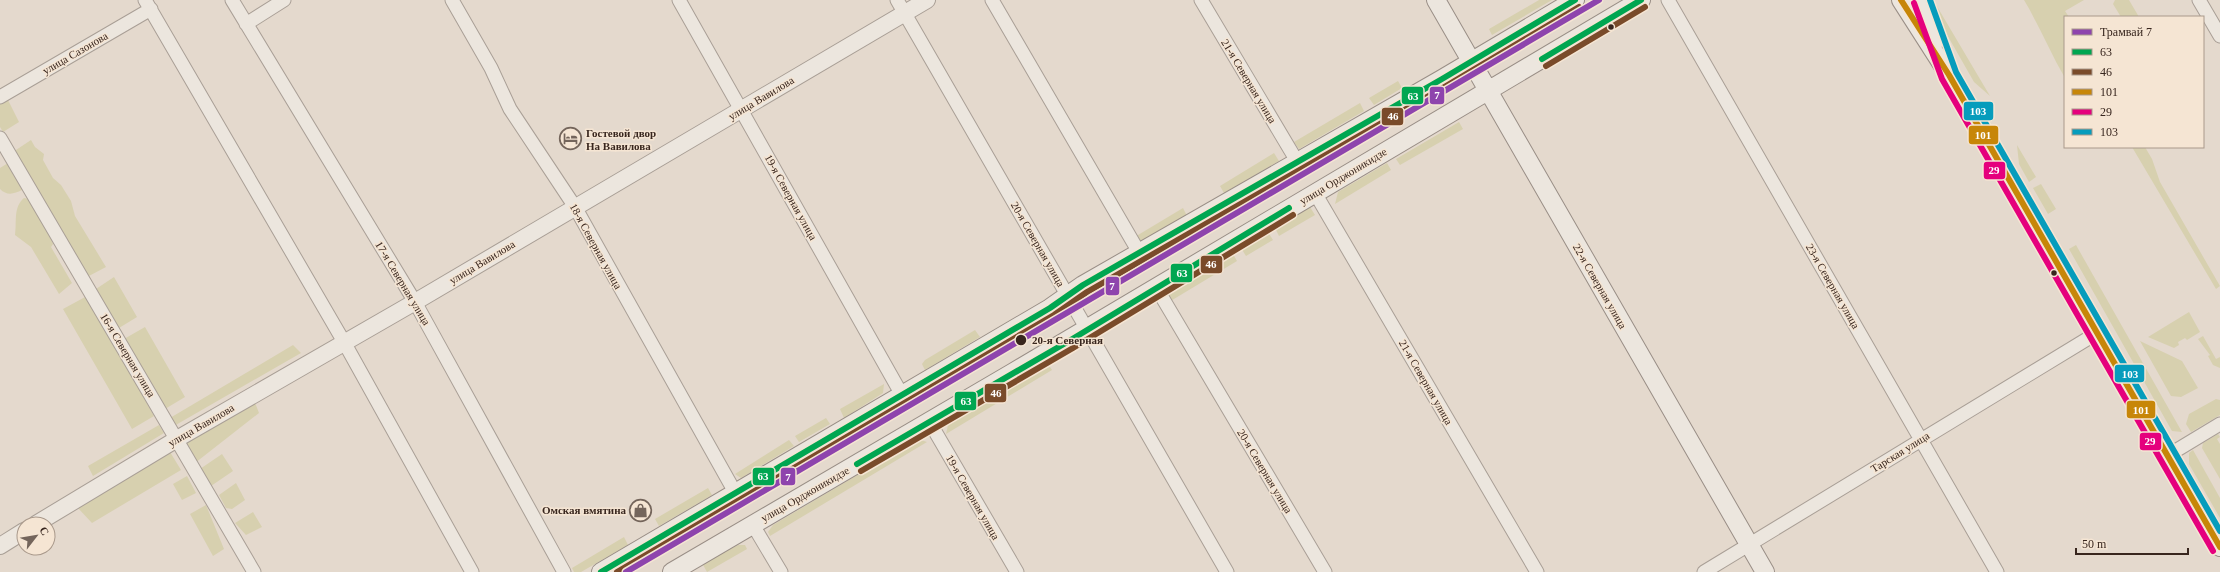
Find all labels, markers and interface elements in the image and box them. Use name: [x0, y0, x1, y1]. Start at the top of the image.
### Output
legend: [2064, 16, 2204, 148]
unlabelled marker: [1606, 22, 1616, 32]
text: Трамвай 7: [2100, 25, 2152, 39]
street label: улица Сазонова: [40, 29, 110, 77]
street label: 21-я Северная улица: [1219, 37, 1279, 125]
text: 63: [2100, 45, 2112, 59]
text: 46: [2100, 65, 2112, 79]
street label: улица Вавилова: [726, 74, 796, 122]
text: 101: [2100, 85, 2118, 99]
line badge: 63: [1401, 86, 1424, 105]
line badge: 7: [1429, 86, 1445, 105]
text: 7: [1434, 89, 1440, 101]
text: 63: [1408, 90, 1419, 102]
line badge: 103: [1963, 101, 1994, 121]
text: 103: [1970, 105, 1987, 117]
text: 29: [2100, 105, 2112, 119]
line badge: 46: [1381, 107, 1404, 126]
text: 46: [1388, 110, 1399, 122]
line badge: 101: [1968, 125, 1999, 145]
text: 103: [2100, 125, 2118, 139]
hotel icon: Гостевой двор На Вавилова: [557, 126, 583, 152]
place label: Гостевой двор На Вавилова: [586, 127, 656, 152]
text: 101: [1975, 129, 1991, 141]
street label: улица Орджоникидзе: [1297, 145, 1389, 207]
street label: 19-я Северная улица: [762, 152, 820, 242]
line badge: 29: [1983, 161, 2006, 180]
text: 29: [1989, 164, 2000, 176]
street label: 20-я Северная улица: [1009, 199, 1067, 289]
street label: 18-я Северная улица: [567, 201, 625, 291]
street label: улица Вавилова: [447, 238, 517, 286]
street label: 17-я Северная улица: [373, 239, 433, 327]
street label: 22-я Северная улица: [1571, 241, 1629, 331]
street label: 23-я Северная улица: [1804, 241, 1862, 331]
line badge: 46: [1200, 255, 1223, 274]
text: 46: [1206, 258, 1217, 270]
line badge: 63: [1170, 263, 1193, 283]
text: 63: [1177, 267, 1188, 279]
unlabelled marker: [2049, 268, 2059, 278]
line badge: 7: [1105, 276, 1120, 296]
text: 7: [1109, 280, 1115, 292]
street label: 16-я Северная улица: [98, 311, 158, 399]
marker: 20-я Северная: [1014, 333, 1028, 347]
place label: 20-я Северная: [1032, 334, 1103, 346]
street label: 21-я Северная улица: [1397, 337, 1455, 427]
line badge: 103: [2114, 364, 2145, 383]
text: 103: [2122, 368, 2139, 380]
line badge: 46: [984, 383, 1007, 403]
text: 46: [991, 387, 1002, 399]
line badge: 63: [954, 391, 977, 411]
text: 63: [961, 395, 972, 407]
line badge: 101: [2126, 400, 2156, 419]
street label: улица Вавилова: [166, 401, 236, 449]
text: 101: [2133, 404, 2149, 416]
street label: 20-я Северная улица: [1235, 427, 1295, 515]
street label: Тарская улица: [1869, 429, 1932, 475]
line badge: 29: [2139, 432, 2162, 451]
text: 29: [2145, 435, 2156, 447]
street label: 19-я Северная улица: [944, 452, 1002, 542]
street label: улица Орджоникидзе: [759, 464, 851, 524]
line badge: 63: [752, 467, 775, 486]
line badge: 7: [780, 467, 796, 486]
text: 63: [758, 470, 769, 482]
text: 7: [785, 471, 791, 483]
shop icon: Oмская вмятина: [628, 497, 654, 523]
place label: Oмская вмятина: [542, 504, 626, 516]
north arrow: [16, 516, 56, 556]
text: С: [37, 524, 52, 537]
scale bar: [2076, 530, 2188, 556]
text: 50 m: [2082, 537, 2107, 551]

